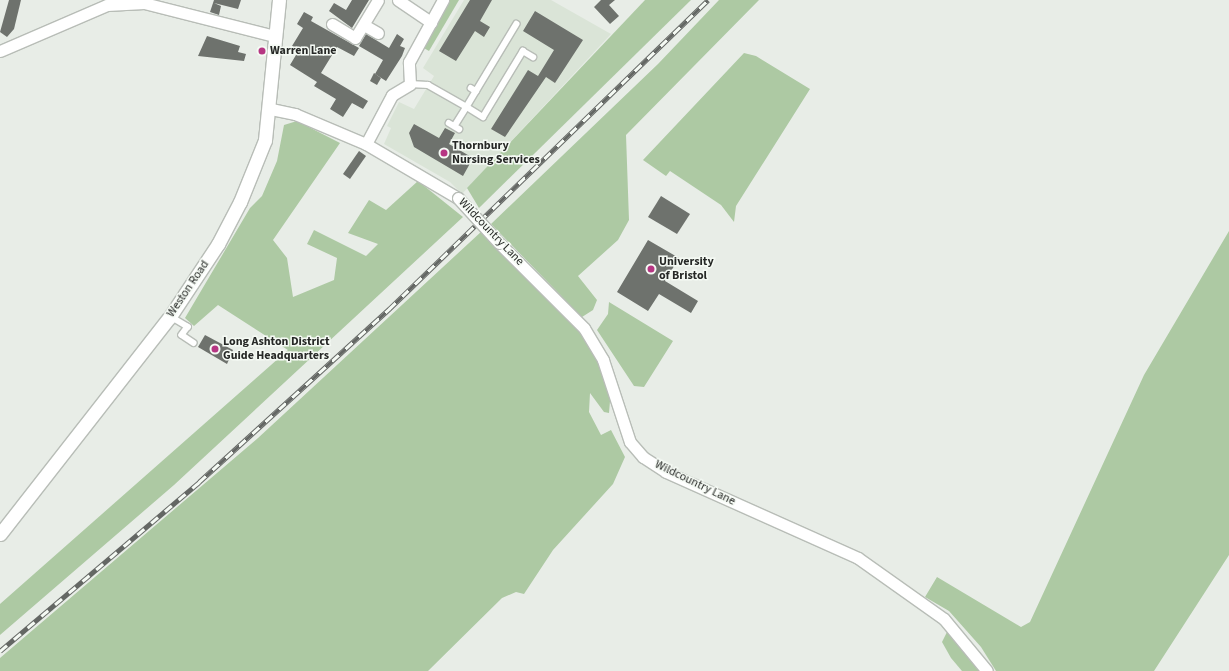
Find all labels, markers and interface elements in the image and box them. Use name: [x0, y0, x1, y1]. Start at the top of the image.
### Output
place label: Warren Lane: [270, 44, 336, 58]
marker: Warren Lane: [257, 46, 267, 56]
place label: Thornbury Nursing Services: [452, 139, 540, 167]
marker: Thornbury Nursing Services: [439, 148, 449, 158]
street label: Wildcountry Lane: [455, 195, 527, 269]
place label: University of Bristol: [659, 255, 714, 283]
street label: Weston Road: [164, 258, 212, 320]
marker: University of Bristol: [646, 264, 656, 274]
place label: Long Ashton District Guide Headquarters: [223, 335, 330, 363]
marker: Long Ashton District Guide Headquarters: [210, 344, 220, 354]
street label: Wildcountry Lane: [652, 457, 738, 509]

